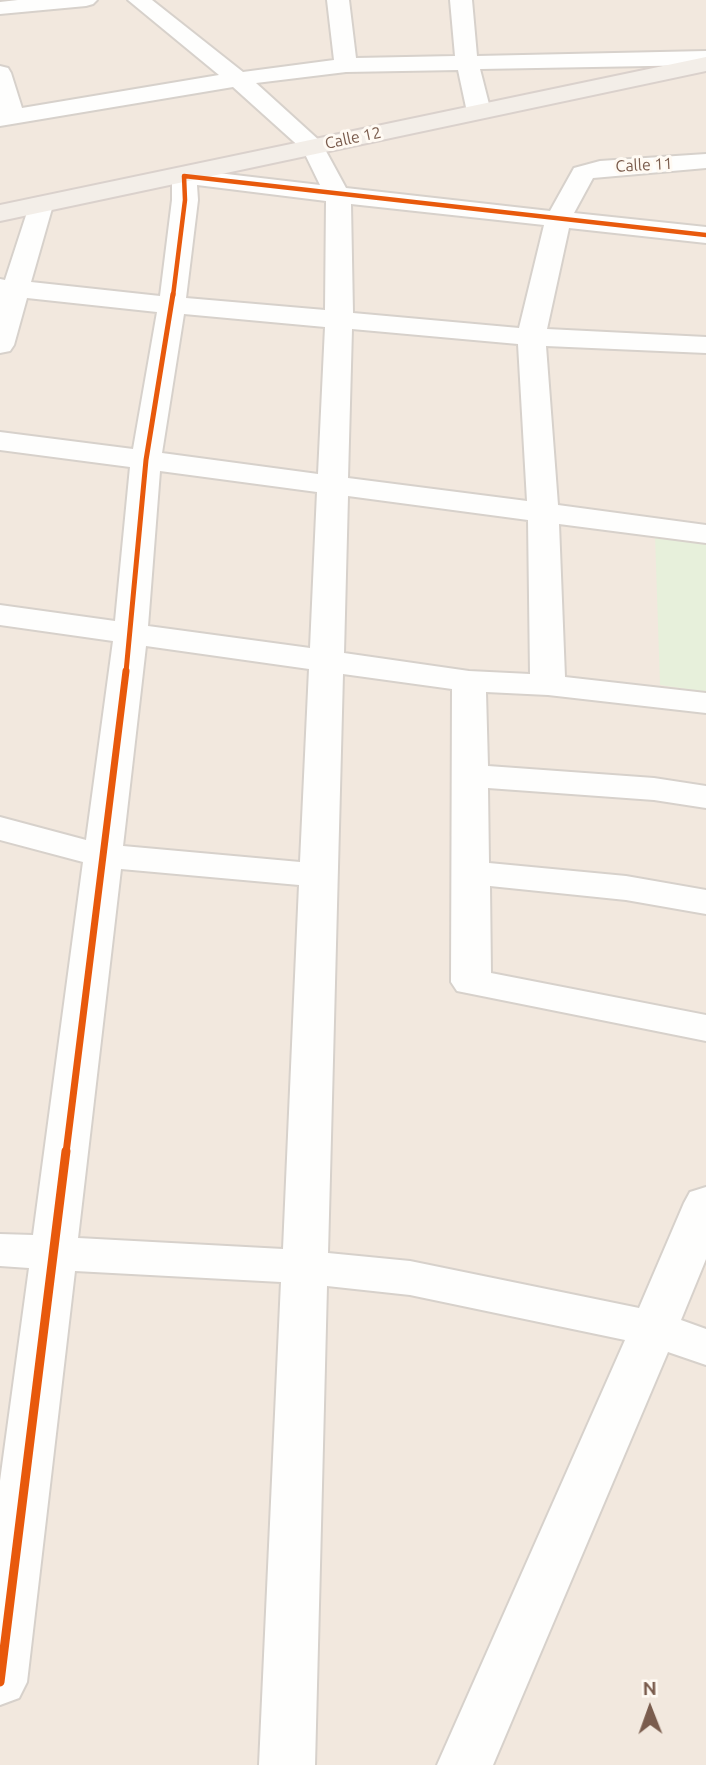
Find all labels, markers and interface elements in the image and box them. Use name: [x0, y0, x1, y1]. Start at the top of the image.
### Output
street label: Calle 12: [323, 123, 383, 153]
street label: Calle 11: [615, 154, 673, 176]
north arrow: [615, 1674, 685, 1744]
text: N: [642, 1677, 657, 1699]

